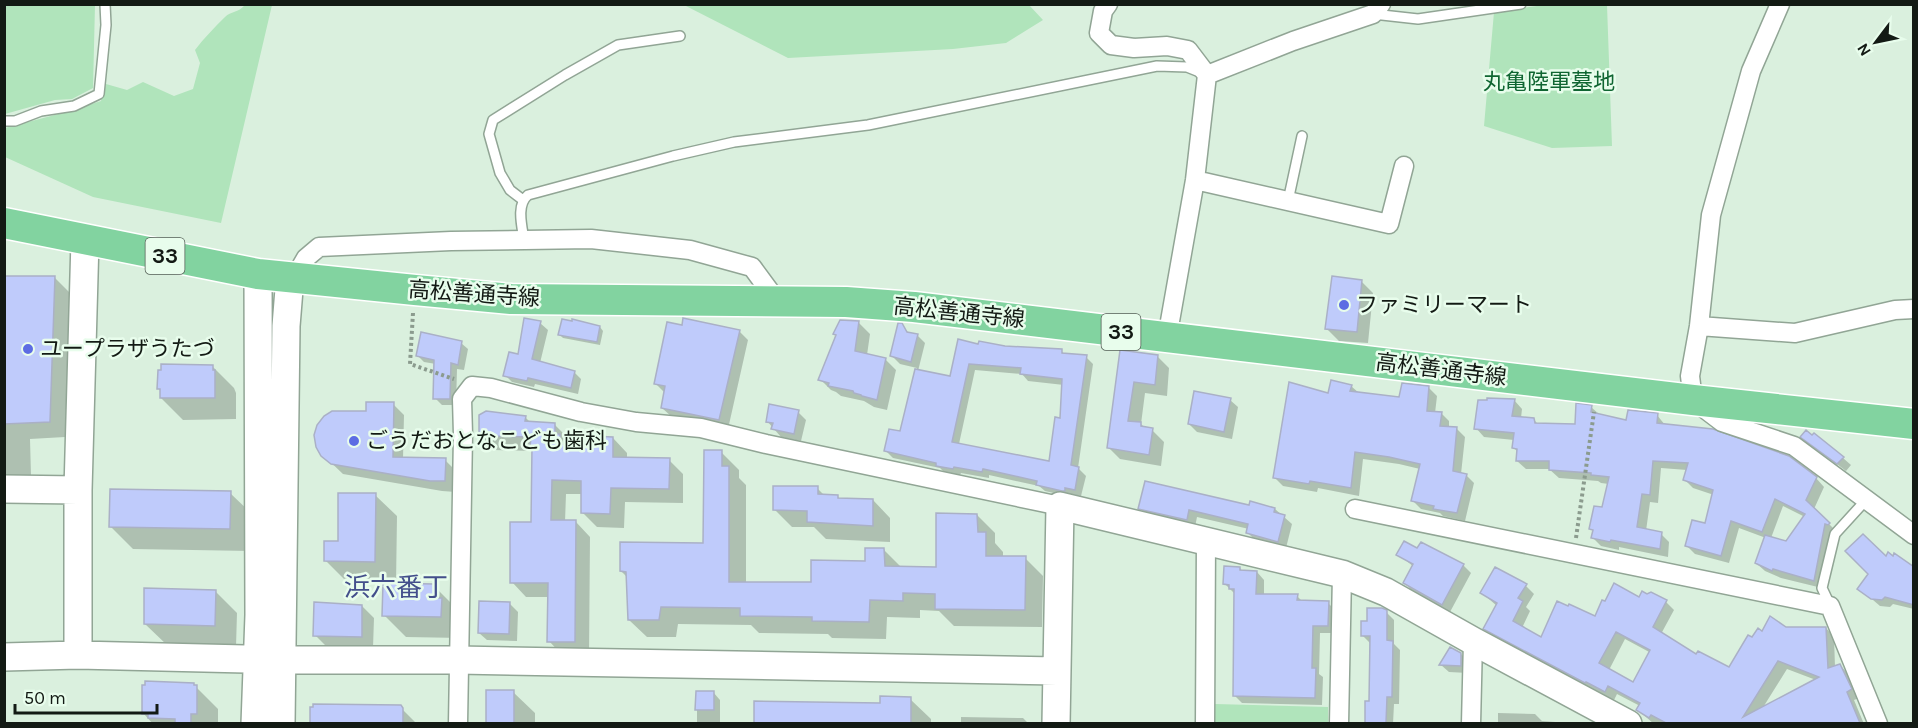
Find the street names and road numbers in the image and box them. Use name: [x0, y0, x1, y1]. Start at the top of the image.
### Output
road number: 33: [146, 238, 184, 274]
street label: 高松善通寺線: [407, 276, 541, 312]
street label: 高松善通寺線: [892, 293, 1026, 333]
road number: 33: [1102, 314, 1140, 350]
street label: 高松善通寺線: [1374, 349, 1508, 391]

